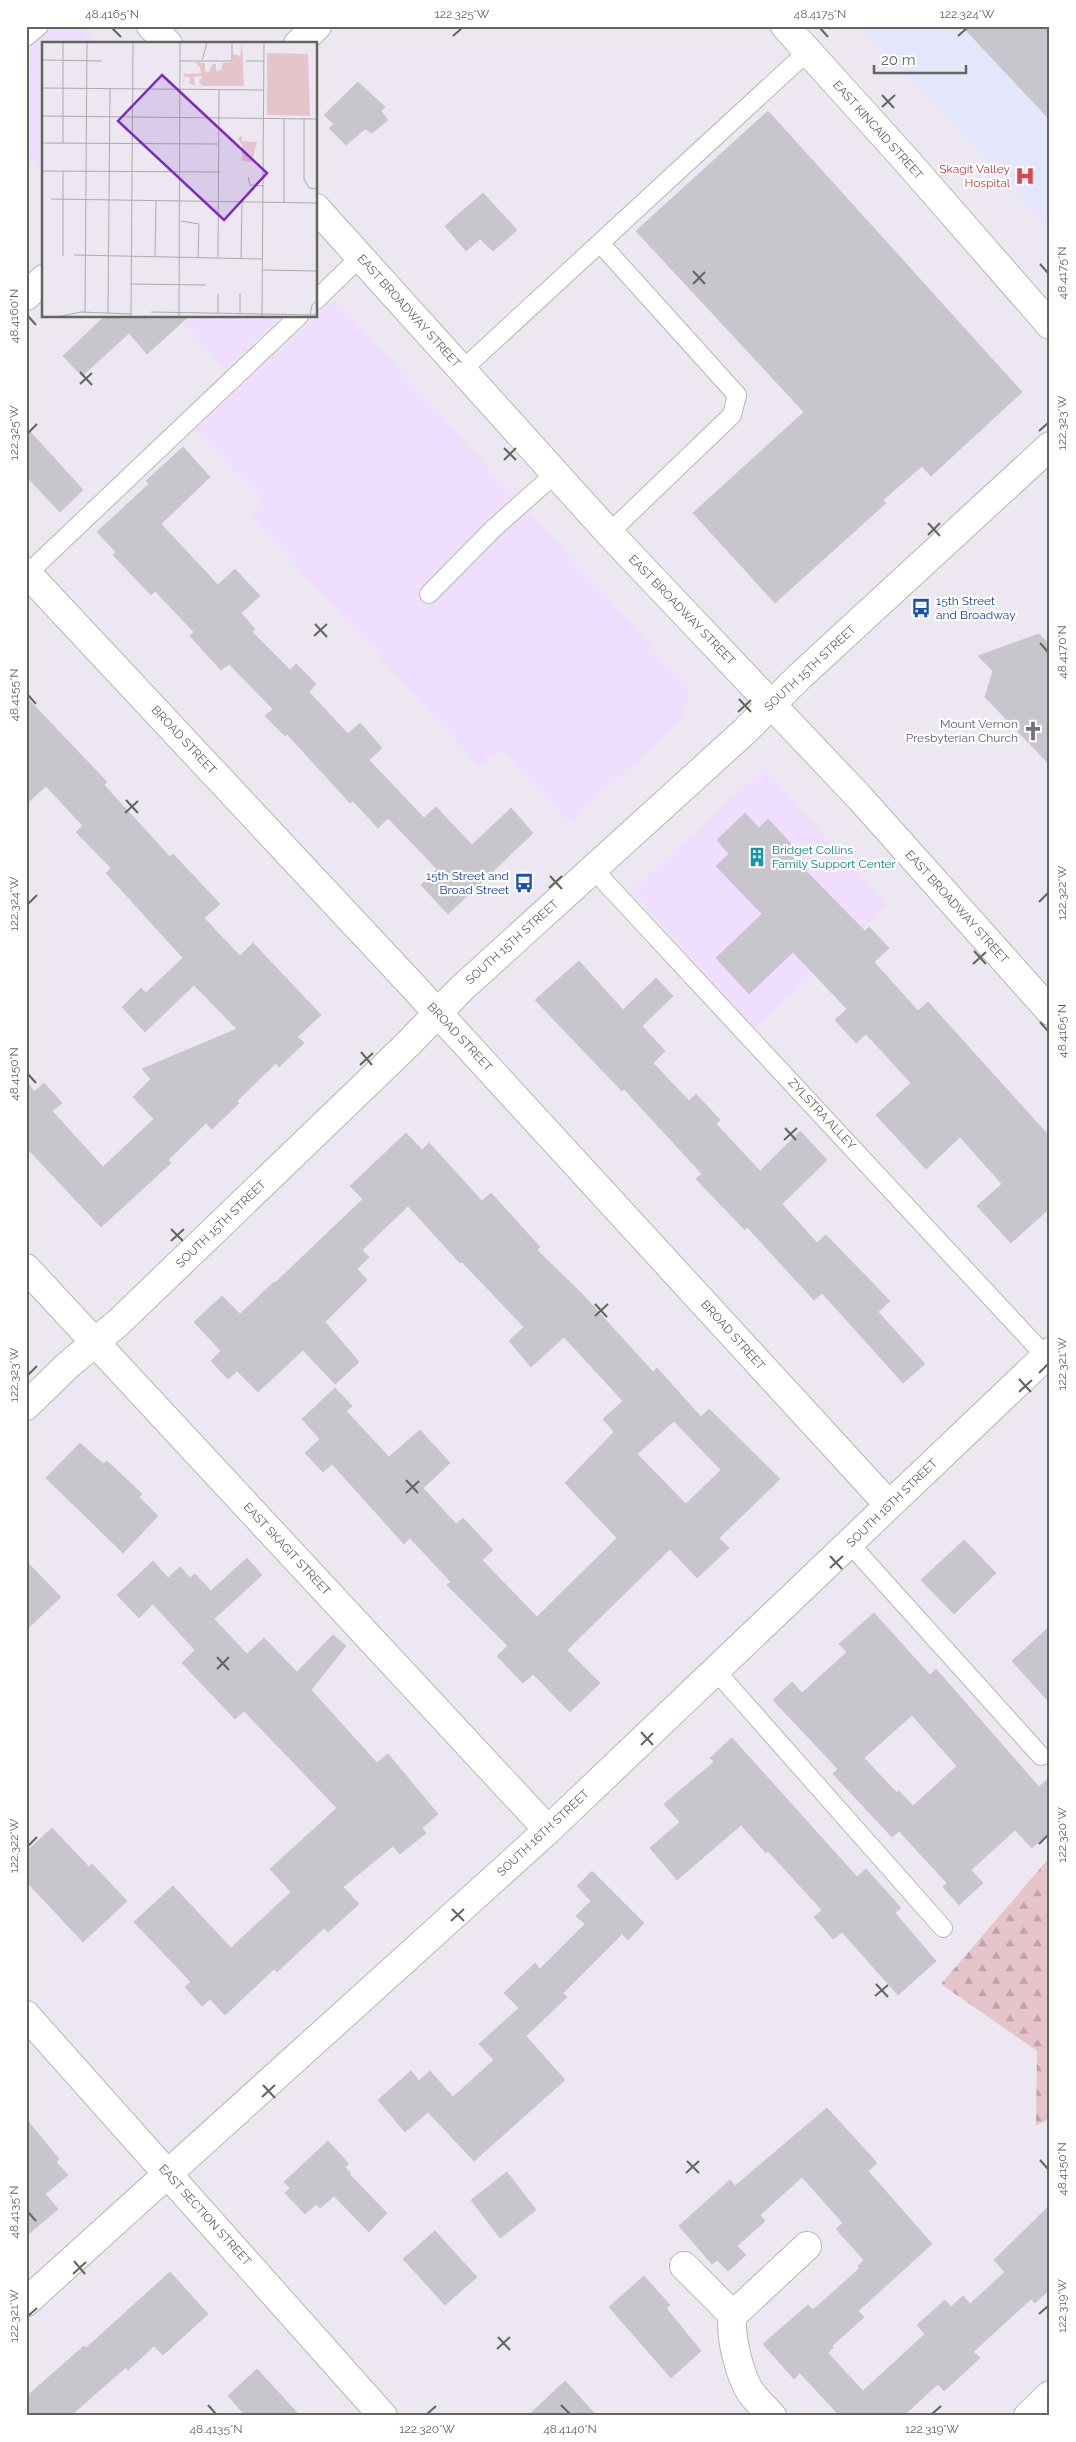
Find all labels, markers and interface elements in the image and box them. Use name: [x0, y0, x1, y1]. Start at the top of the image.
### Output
text: 48.4165°N: [85, 7, 139, 21]
text: 122.325°W: [435, 7, 490, 21]
text: 48.4175°N: [794, 7, 846, 21]
text: 122.324°W: [940, 7, 995, 21]
inset map: [42, 42, 318, 318]
scale bar: [874, 42, 966, 74]
text: 20 m: [881, 51, 916, 69]
street label: EAST KINCAID STREET: [830, 78, 926, 183]
place label: Skagit Valley Hospital: [939, 162, 1011, 190]
hospital icon: Skagit Valley Hospital: [1014, 165, 1036, 187]
text: 48.4175°N: [1055, 247, 1069, 299]
street label: EAST BROADWAY STREET: [355, 252, 464, 371]
text: 48.4160°N: [7, 289, 21, 343]
text: 122.323°W: [1055, 395, 1069, 450]
text: 122.325°W: [7, 405, 21, 460]
street label: EAST BROADWAY STREET: [626, 552, 739, 668]
place label: 15th Street and Broadway: [936, 594, 1016, 622]
bus stop icon: 15th Street and Broadway: [910, 597, 932, 619]
street label: SOUTH 15TH STREET: [762, 622, 859, 714]
text: 48.4170°N: [1055, 625, 1069, 679]
text: 48.4155°N: [7, 668, 21, 722]
street label: BROAD STREET: [149, 703, 220, 778]
place label: Mount Vernon Presbyterian Church: [906, 717, 1018, 745]
church icon: Mount Vernon Presbyterian Church: [1022, 720, 1044, 742]
place label: Bridget Collins Family Support Center: [772, 843, 897, 871]
building icon: Bridget Collins Family Support Center: [746, 846, 768, 868]
street label: EAST BROADWAY STREET: [903, 848, 1012, 967]
text: 122.322°W: [1055, 865, 1069, 920]
place label: 15th Street and Broad Street: [426, 869, 509, 897]
bus stop icon: 15th Street and Broad Street: [513, 872, 535, 894]
text: 122.324°W: [7, 876, 21, 931]
street label: SOUTH 15TH STREET: [463, 896, 562, 987]
street label: BROAD STREET: [425, 1000, 496, 1075]
text: 48.4165°N: [1055, 1004, 1069, 1058]
text: 48.4150°N: [7, 1047, 21, 1101]
street label: ZYLSTRA ALLEY: [785, 1075, 859, 1153]
street label: SOUTH 15TH STREET: [173, 1177, 269, 1271]
street label: BROAD STREET: [698, 1297, 768, 1373]
text: 122.321°W: [1055, 1337, 1069, 1391]
text: 122.323°W: [7, 1347, 21, 1402]
street label: SOUTH 16TH STREET: [844, 1456, 941, 1550]
street label: EAST SKAGIT STREET: [240, 1500, 334, 1599]
street label: SOUTH 16TH STREET: [494, 1786, 592, 1879]
text: 122.320°W: [1055, 1807, 1069, 1863]
text: 122.322°W: [7, 1818, 21, 1873]
text: 48.4150°N: [1055, 2142, 1069, 2196]
street label: EAST SECTION STREET: [156, 2162, 255, 2269]
text: 48.4135°N: [7, 2185, 21, 2239]
text: 122.319°W: [1055, 2279, 1069, 2333]
text: 122.321°W: [7, 2289, 21, 2343]
text: 48.4135°N: [189, 2422, 243, 2436]
text: 122.320°W: [399, 2422, 455, 2436]
text: 48.4140°N: [543, 2422, 597, 2436]
text: 122.319°W: [905, 2422, 959, 2436]

